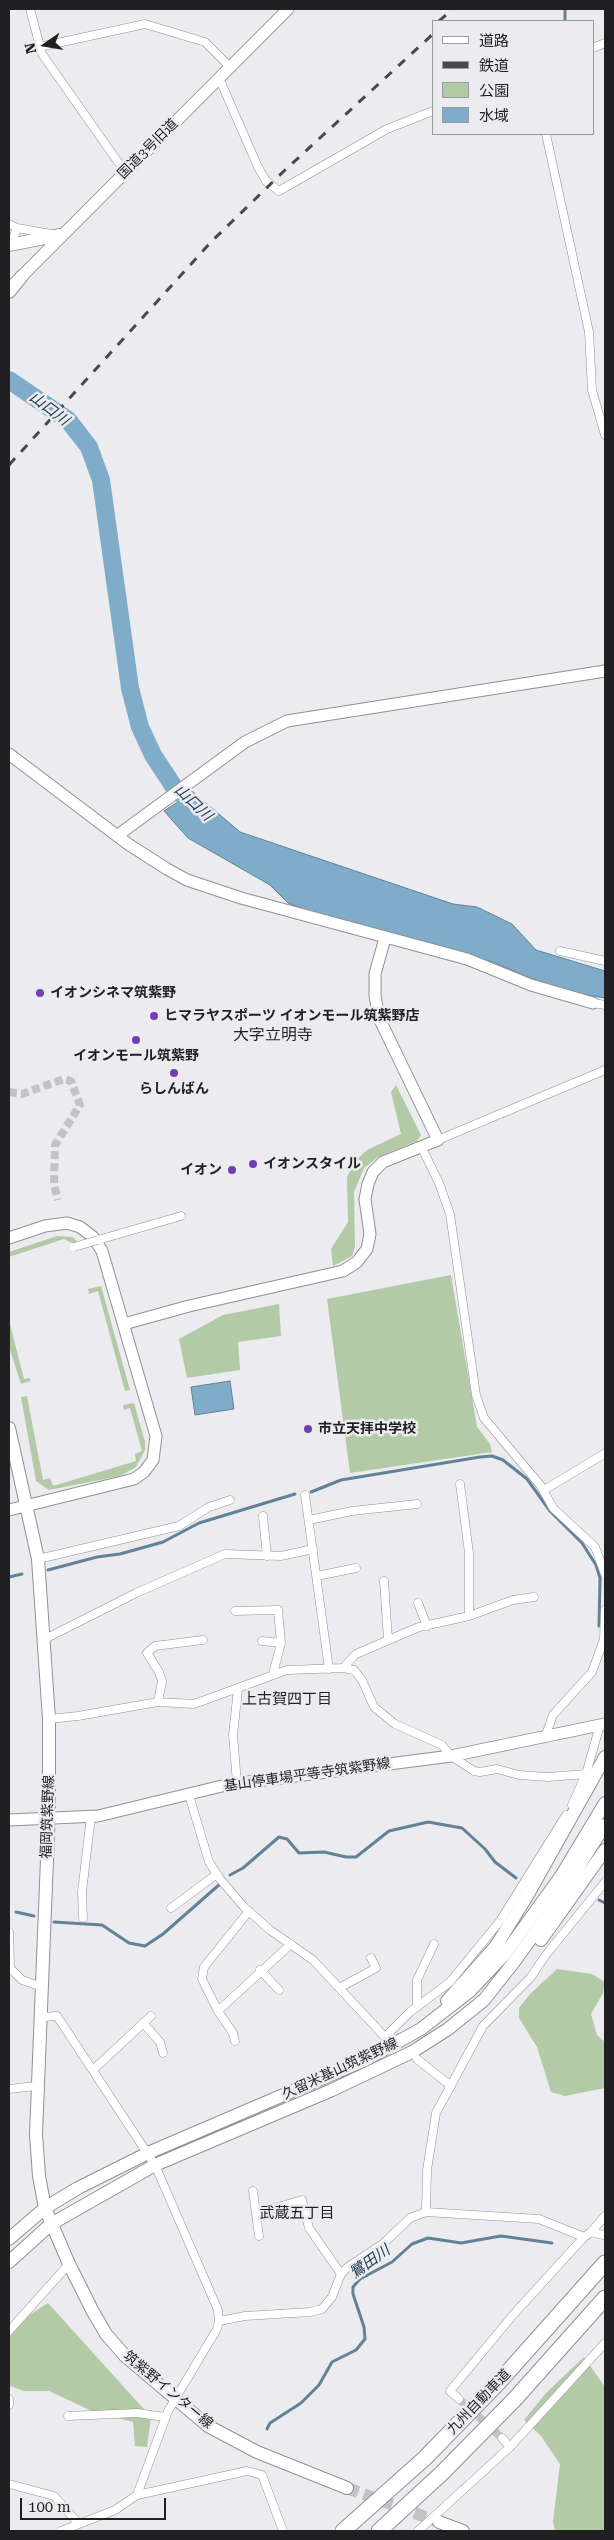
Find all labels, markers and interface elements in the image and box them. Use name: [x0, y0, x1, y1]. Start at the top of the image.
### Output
north arrow: [20, 20, 70, 70]
legend: [432, 20, 594, 135]
text: 道路: [479, 32, 509, 50]
text: N: [21, 41, 39, 55]
text: 鉄道: [479, 57, 509, 75]
text: 公園: [479, 82, 509, 100]
text: 水域: [479, 107, 509, 125]
street label: 国道3号旧道: [115, 116, 181, 182]
water label: 山口川: [26, 388, 72, 430]
water label: 山口川: [170, 781, 216, 825]
place label: イオンシネマ筑紫野: [50, 985, 176, 1001]
marker: イオンシネマ筑紫野: [34, 987, 46, 999]
place label: ヒマラヤスポーツ イオンモール筑紫野店: [164, 1008, 420, 1024]
marker: ヒマラヤスポーツ イオンモール筑紫野店: [148, 1010, 160, 1022]
district label: 大字立明寺: [233, 1025, 313, 1045]
marker: イオンモール筑紫野: [130, 1034, 142, 1046]
place label: イオンモール筑紫野: [73, 1048, 199, 1064]
marker: らしんばん: [168, 1067, 180, 1079]
place label: らしんばん: [139, 1081, 209, 1097]
place label: イオンスタイル: [263, 1156, 361, 1172]
marker: イオンスタイル: [247, 1158, 259, 1170]
place label: イオン: [180, 1162, 222, 1178]
marker: イオン: [226, 1164, 238, 1176]
place label: 市立天拝中学校: [318, 1421, 416, 1437]
marker: 市立天拝中学校: [302, 1423, 314, 1435]
district label: 上古賀四丁目: [242, 1691, 332, 1709]
street label: 基山停車場平等寺筑紫野線: [223, 1755, 391, 1795]
street label: 福岡筑紫野線: [38, 1775, 58, 1859]
street label: 久留米基山筑紫野線: [279, 2035, 401, 2103]
district label: 武蔵五丁目: [260, 2205, 334, 2223]
water label: 鷺田川: [347, 2241, 393, 2283]
street label: 筑紫野インター線: [120, 2348, 216, 2432]
street label: 九州自動車道: [444, 2366, 514, 2438]
scale bar: [22, 2488, 169, 2520]
text: 100 m: [28, 2498, 71, 2516]

